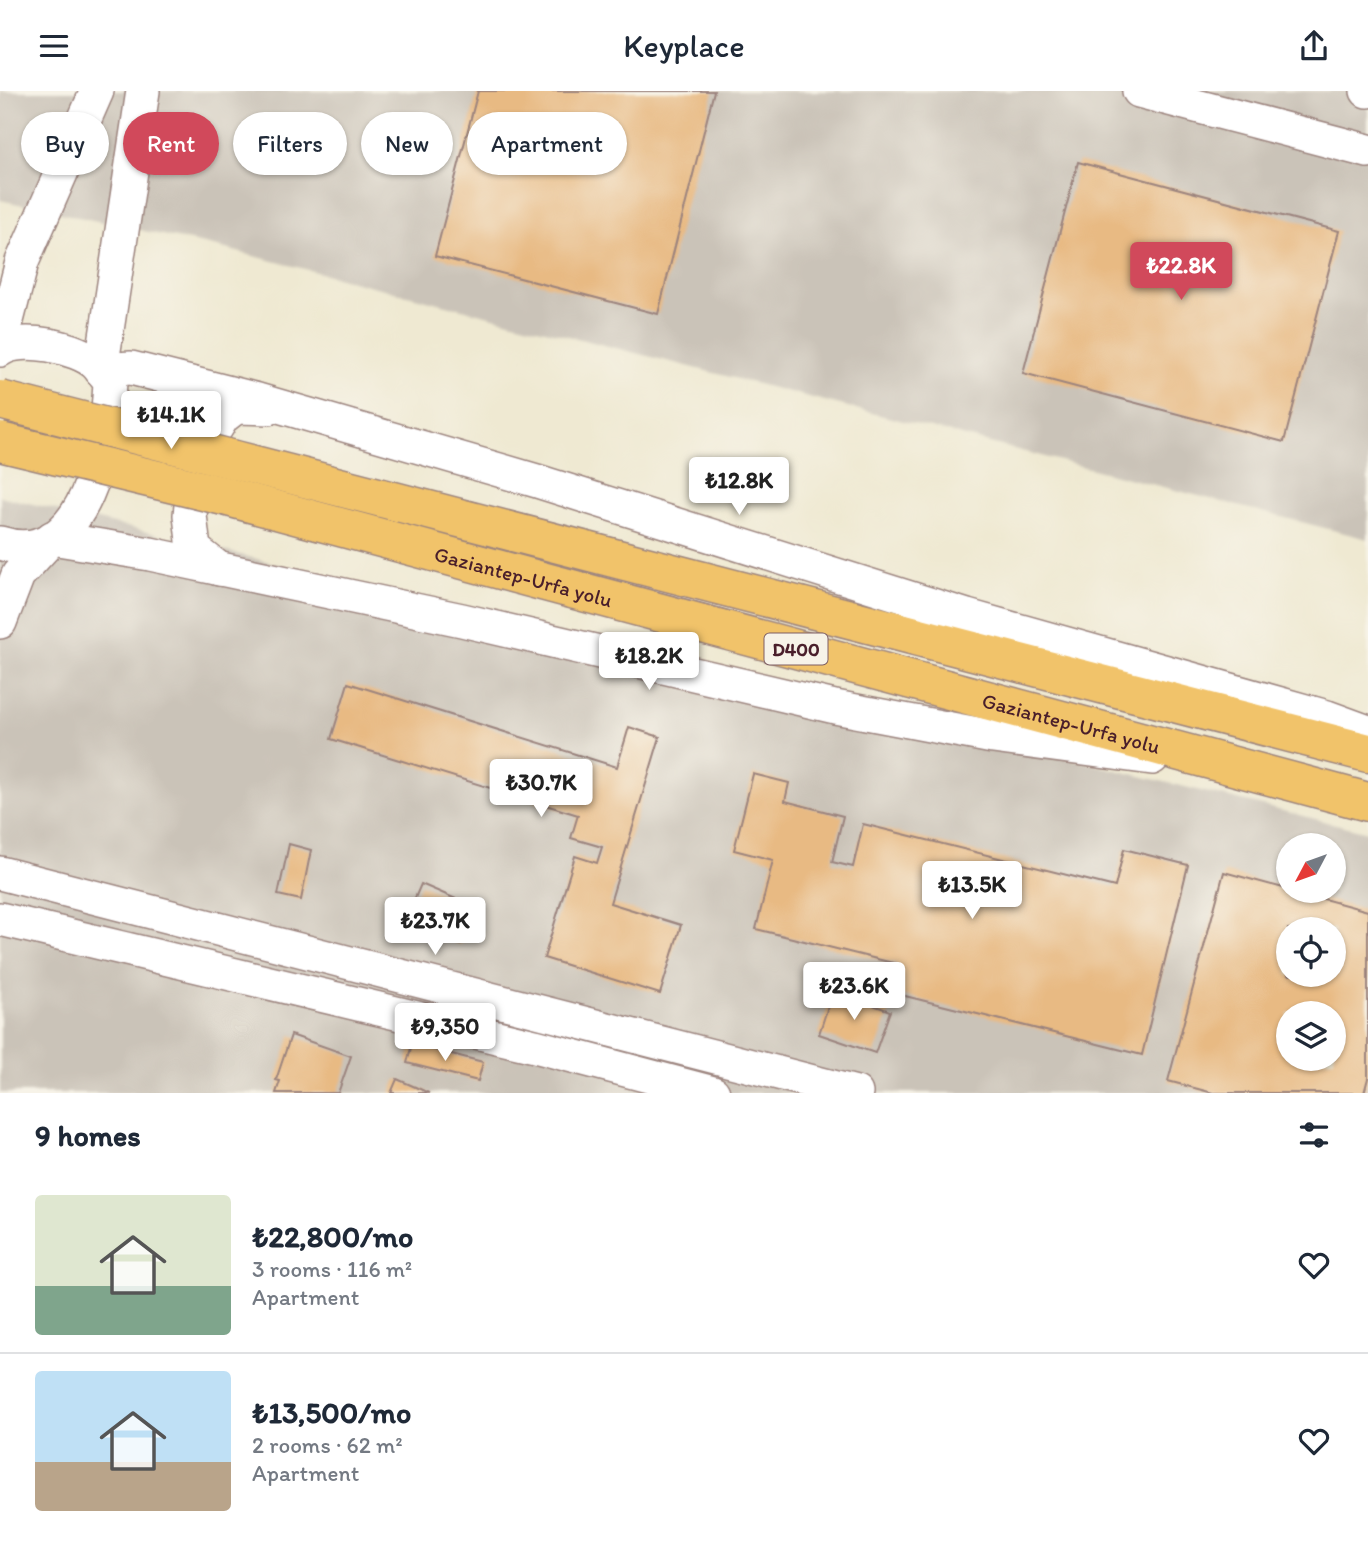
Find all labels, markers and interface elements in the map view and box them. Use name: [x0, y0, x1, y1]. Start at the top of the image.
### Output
icon: menu: [35, 27, 73, 65]
text: Keyplace: [623, 27, 745, 65]
icon: share: [1295, 27, 1333, 65]
chip: Buy: [21, 112, 109, 175]
chip: Rent: [123, 112, 219, 175]
chip: Filters: [233, 112, 347, 175]
chip: New: [361, 112, 453, 175]
chip: Apartment: [467, 112, 627, 175]
pin: ₺22.8K: [1124, 243, 1238, 302]
text: ₺22.8K: [1146, 251, 1216, 279]
pin: ₺14.1K: [114, 391, 228, 451]
text: ₺14.1K: [137, 400, 205, 428]
pin: ₺12.8K: [682, 457, 796, 517]
text: ₺12.8K: [705, 466, 773, 494]
street label: Gaziantep-Urfa yolu: [432, 540, 616, 612]
pin: ₺18.2K: [592, 633, 706, 692]
road number: D400: [764, 633, 828, 664]
text: ₺18.2K: [615, 641, 683, 669]
street label: Gaziantep-Urfa yolu: [980, 687, 1163, 758]
pin: ₺30.7K: [484, 759, 598, 819]
text: ₺30.7K: [506, 768, 576, 796]
north arrow: [1276, 833, 1346, 903]
map controls: [1276, 833, 1346, 1071]
pin: ₺13.5K: [915, 861, 1029, 921]
text: ₺13.5K: [938, 870, 1006, 898]
pin: ₺23.7K: [378, 897, 492, 957]
text: ₺23.7K: [401, 906, 469, 934]
button: locate: [1276, 917, 1346, 987]
pin: ₺23.6K: [797, 963, 911, 1022]
text: ₺23.6K: [819, 971, 889, 999]
button: layers: [1276, 1001, 1346, 1071]
pin: ₺9,350: [388, 1003, 502, 1063]
text: ₺9,350: [411, 1012, 479, 1040]
icon: filters: [1295, 1116, 1333, 1154]
text: 9 homes: [35, 1117, 141, 1154]
text: ₺22,800/mo: [252, 1218, 413, 1255]
icon: home: [91, 1223, 175, 1307]
icon: heart: [1295, 1246, 1333, 1284]
text: 3 rooms · 116 m²: [252, 1255, 412, 1283]
text: Apartment: [252, 1283, 359, 1311]
text: ₺13,500/mo: [252, 1394, 411, 1431]
icon: home: [91, 1399, 175, 1483]
icon: heart: [1295, 1422, 1333, 1460]
text: 2 rooms · 62 m²: [252, 1431, 403, 1459]
text: Apartment: [252, 1459, 359, 1487]

